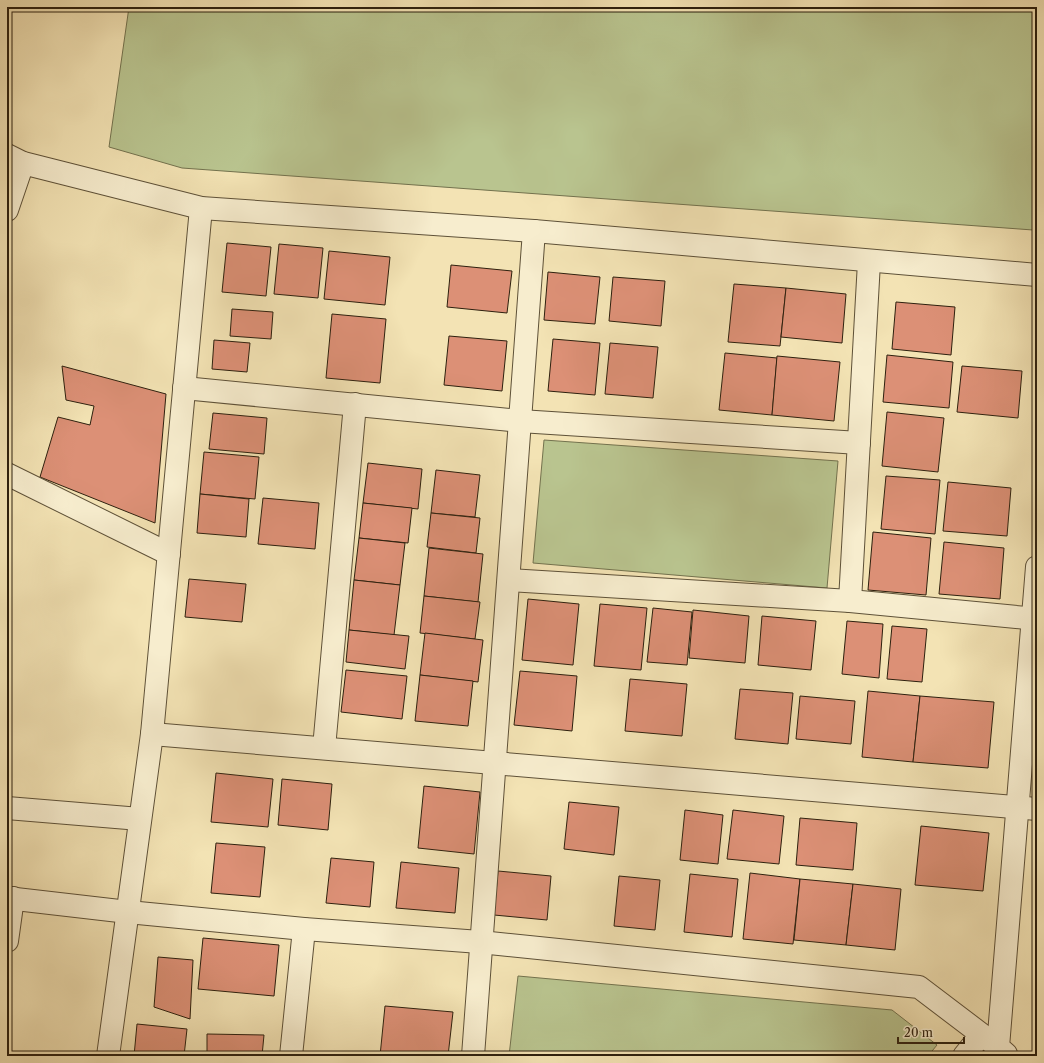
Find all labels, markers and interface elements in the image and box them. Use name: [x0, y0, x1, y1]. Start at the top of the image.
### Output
scale bar: [898, 1019, 964, 1045]
text: 20 m: [904, 1025, 933, 1040]

